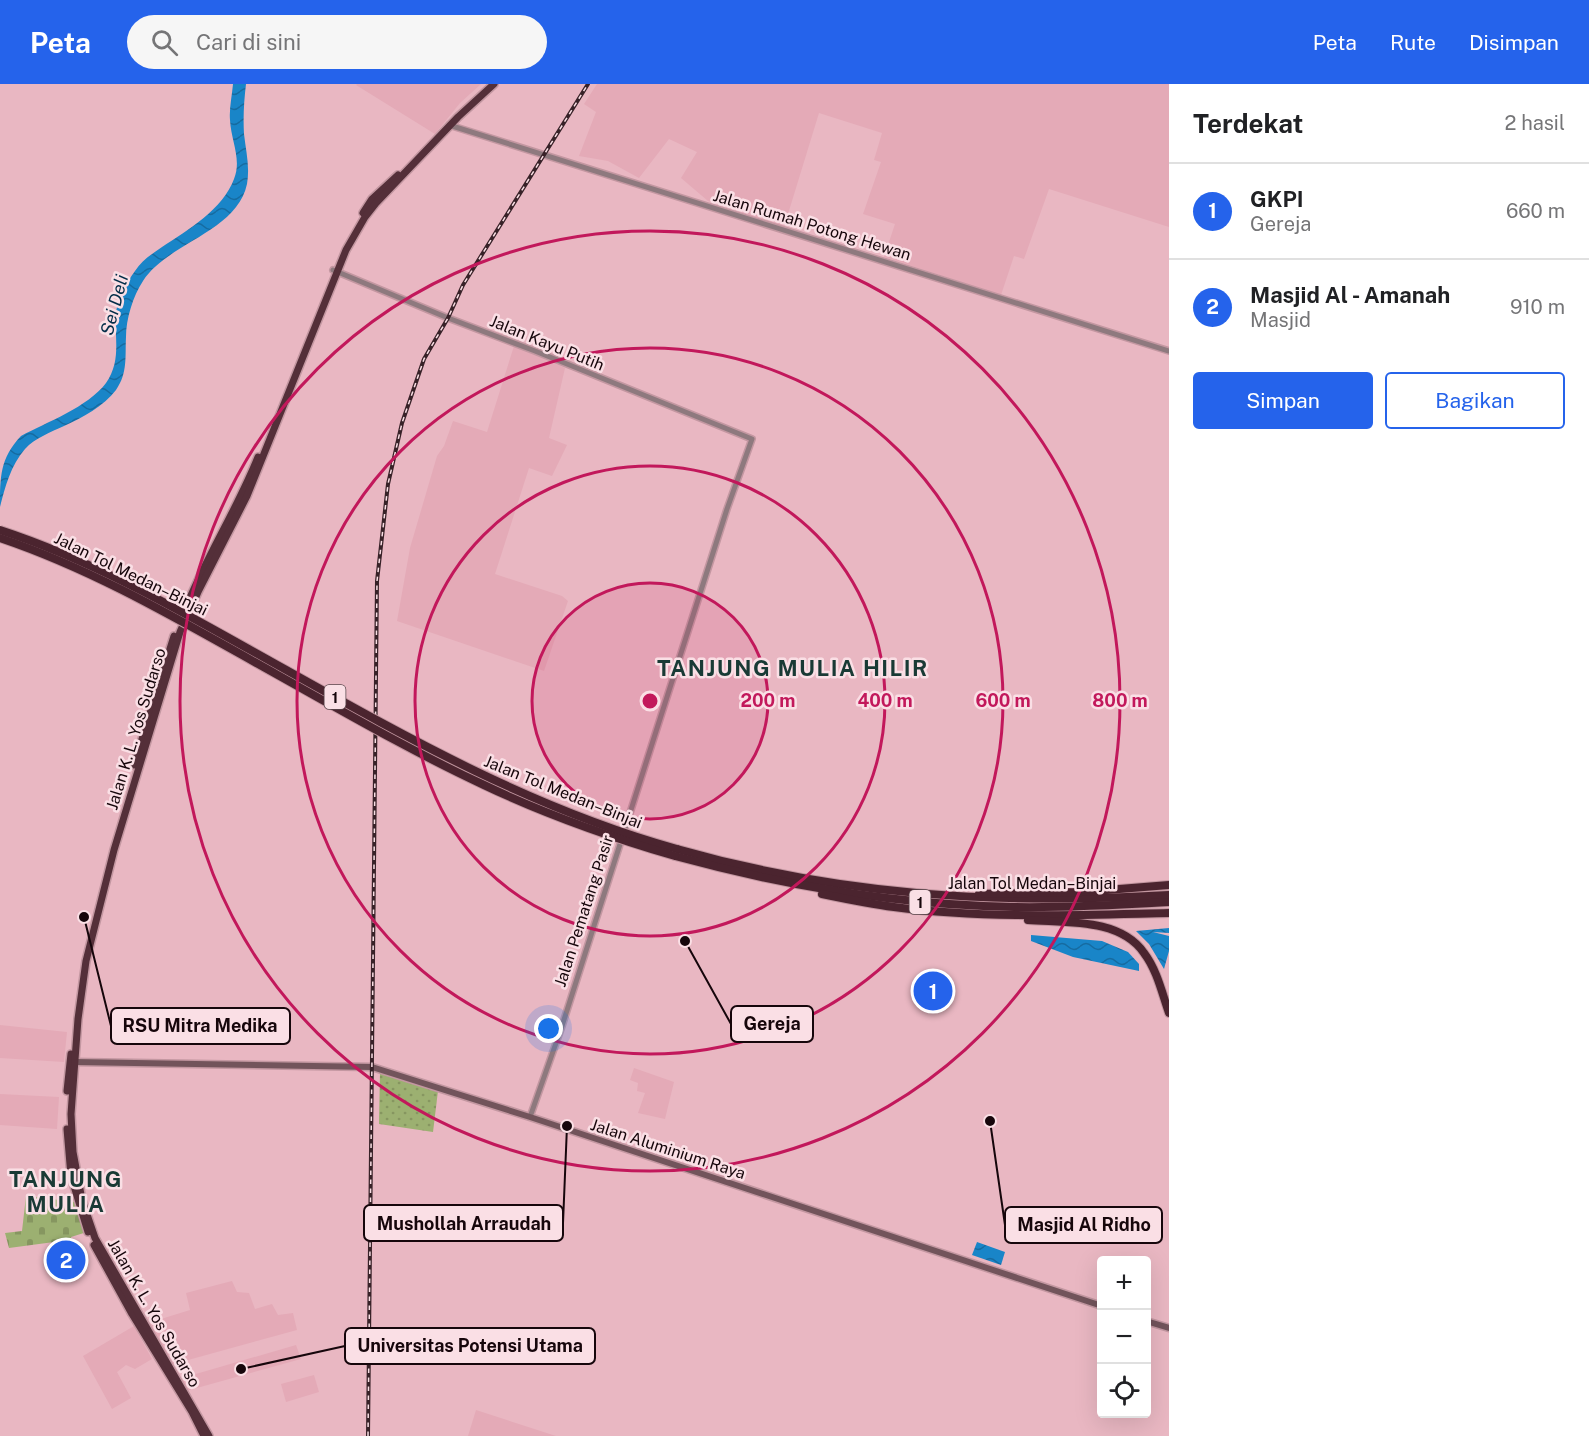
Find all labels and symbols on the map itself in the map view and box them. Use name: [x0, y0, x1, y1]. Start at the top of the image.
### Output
street label: Jalan Rumah Potong Hewan: [711, 186, 913, 264]
water label: Sei Deli: [96, 272, 132, 338]
street label: Jalan Kayu Putih: [487, 311, 607, 375]
street label: Jalan Tol Medan–Binjai: [51, 528, 211, 620]
street label: Jalan K. L. Yos Sudarso: [102, 646, 170, 812]
district label: TANJUNG MULIA HILIR: [657, 655, 929, 681]
road number: 1: [324, 685, 346, 709]
text: 200 m: [741, 690, 795, 711]
text: 400 m: [857, 690, 913, 711]
text: 600 m: [975, 690, 1031, 711]
text: 800 m: [1092, 690, 1148, 711]
centre of rings: [640, 691, 660, 711]
street label: Jalan Tol Medan–Binjai: [481, 752, 645, 832]
street label: Jalan Pematang Pasir: [550, 833, 618, 989]
street label: Jalan Tol Medan–Binjai: [948, 874, 1116, 893]
road number: 1: [910, 890, 930, 914]
pin: 1: [914, 968, 952, 1014]
callout: Gereja: [731, 1006, 813, 1042]
callout: RSU Mitra Medika: [111, 1008, 290, 1044]
text: Gereja: [743, 1013, 801, 1034]
your location: [534, 1014, 563, 1043]
text: RSU Mitra Medika: [123, 1015, 277, 1036]
street label: Jalan Aluminium Raya: [588, 1115, 748, 1183]
district label: TANJUNG MULIA: [9, 1166, 123, 1217]
callout: Mushollah Arraudah: [364, 1205, 563, 1241]
callout: Masjid Al Ridho: [1005, 1207, 1162, 1243]
text: Mushollah Arraudah: [377, 1213, 551, 1234]
text: Masjid Al Ridho: [1017, 1214, 1151, 1235]
street label: Jalan K. L. Yos Sudarso: [104, 1235, 204, 1391]
pin: 2: [46, 1238, 86, 1282]
callout: Universitas Potensi Utama: [345, 1328, 595, 1364]
text: Universitas Potensi Utama: [357, 1335, 583, 1356]

